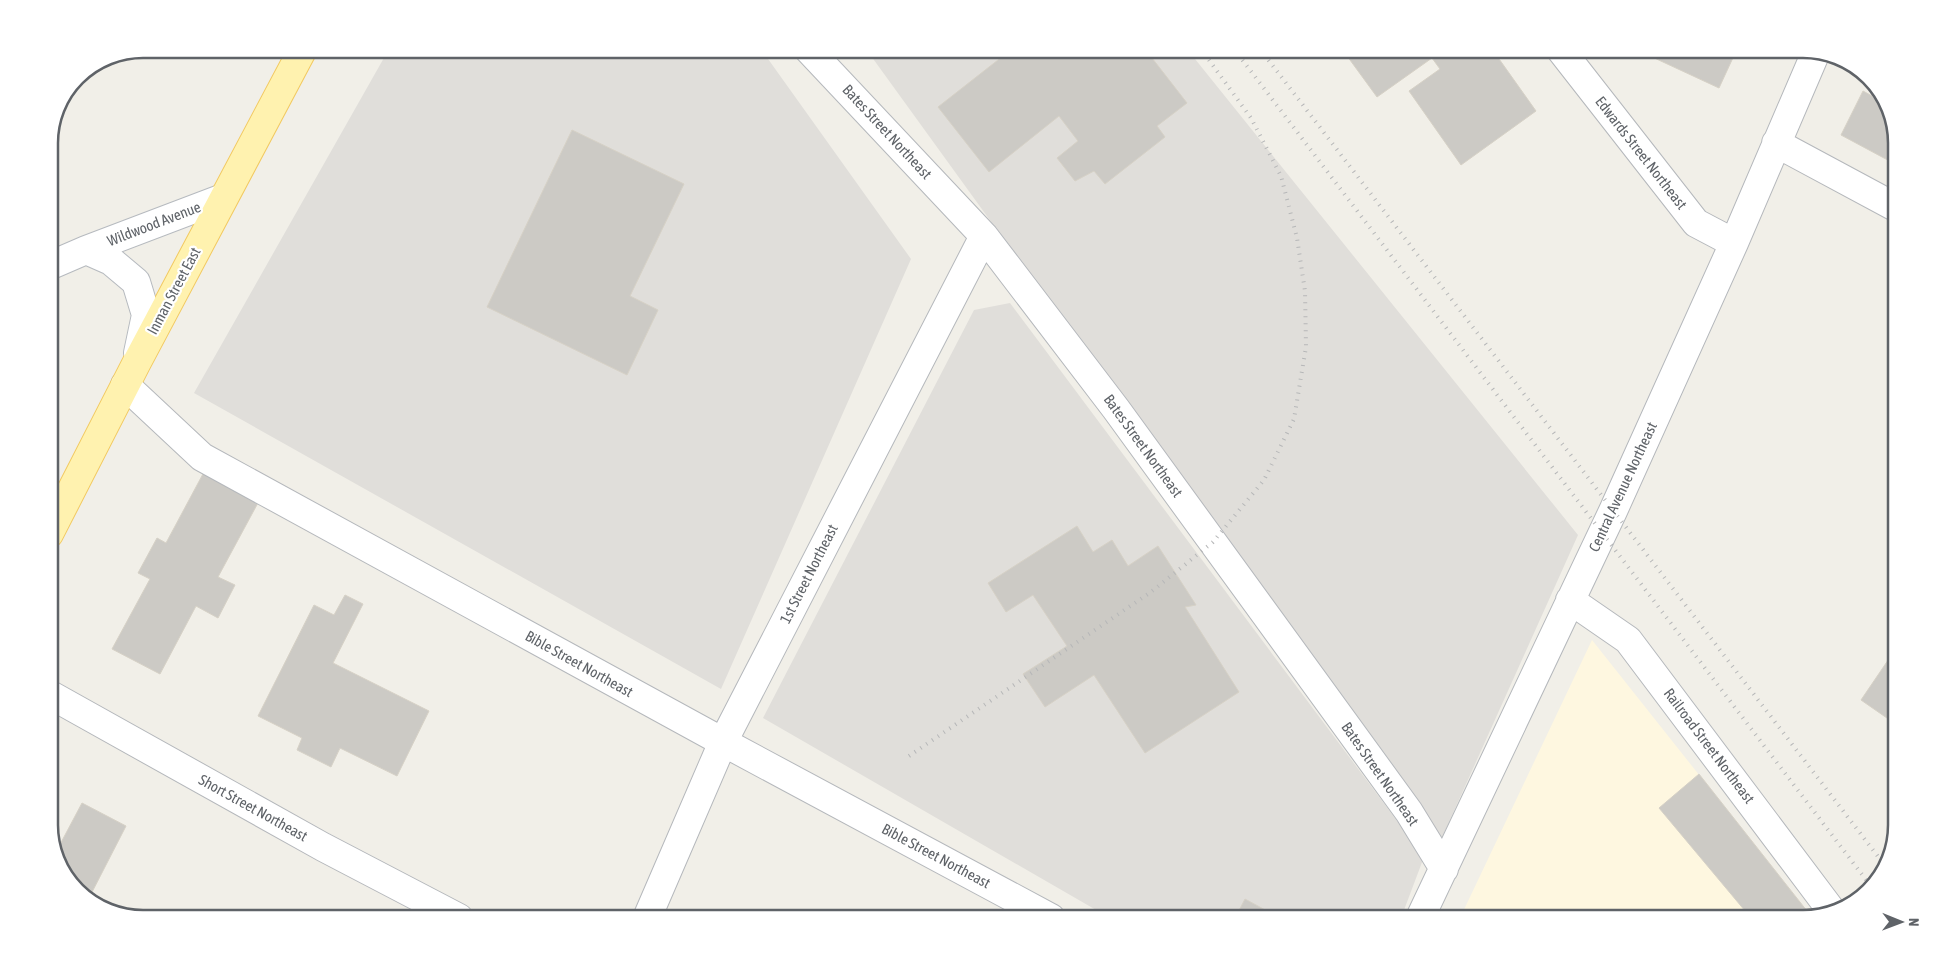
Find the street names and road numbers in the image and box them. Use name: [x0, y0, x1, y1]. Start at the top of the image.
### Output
street label: Bates Street Northeast: [839, 81, 935, 182]
street label: Edwards Street Northeast: [1592, 93, 1691, 212]
street label: Wildwood Avenue: [105, 198, 203, 249]
street label: Inman Street East: [143, 244, 204, 337]
street label: Bates Street Northeast: [1101, 391, 1186, 500]
street label: Central Avenue Northeast: [1585, 419, 1660, 554]
street label: 1st Street Northeast: [776, 521, 841, 626]
street label: Bible Street Northeast: [522, 627, 636, 700]
street label: Railroad Street Northeast: [1661, 685, 1758, 807]
street label: Bates Street Northeast: [1338, 719, 1423, 829]
street label: Short Street Northeast: [196, 771, 310, 844]
street label: Bible Street Northeast: [879, 820, 993, 891]

